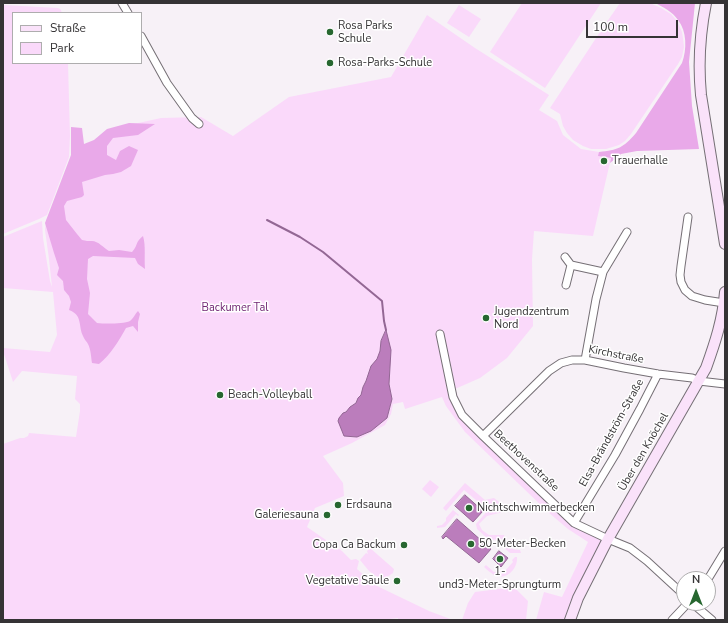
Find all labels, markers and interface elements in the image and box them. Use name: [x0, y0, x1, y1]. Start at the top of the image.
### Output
legend: [12, 12, 142, 64]
scale bar: [588, 12, 680, 38]
place label: Rosa Parks Schule: [338, 19, 392, 45]
text: 100 m: [593, 19, 628, 35]
text: Straße: [50, 20, 86, 36]
marker: Rosa Parks Schule: [325, 27, 335, 37]
text: Park: [50, 40, 74, 56]
place label: Rosa-Parks-Schule: [338, 56, 432, 70]
marker: Rosa-Parks-Schule: [325, 58, 335, 68]
place label: Trauerhalle: [612, 154, 668, 168]
marker: Trauerhalle: [599, 156, 609, 166]
park label: Backumer Tal: [202, 301, 268, 315]
place label: Jugendzentrum Nord: [494, 305, 569, 331]
marker: Jugendzentrum Nord: [481, 313, 491, 323]
street label: Kirchstraße: [587, 343, 645, 367]
street label: Elsa-Brändström-Straße: [577, 377, 647, 489]
place label: Beach-Volleyball: [228, 388, 312, 402]
marker: Beach-Volleyball: [215, 390, 225, 400]
street label: Über den Knöchel: [616, 411, 672, 493]
street label: Beethovenstraße: [491, 427, 561, 495]
place label: Erdsauna: [346, 498, 392, 512]
marker: Erdsauna: [333, 500, 343, 510]
place label: Nichtschwimmerbecken: [477, 501, 595, 515]
marker: Nichtschwimmerbecken: [464, 503, 474, 513]
place label: Galeriesauna: [254, 508, 319, 522]
marker: Galeriesauna: [322, 510, 332, 520]
place label: 50-Meter-Becken: [479, 537, 566, 551]
place label: Copa Ca Backum: [312, 538, 396, 552]
marker: 50-Meter-Becken: [466, 539, 476, 549]
marker: Copa Ca Backum: [399, 540, 409, 550]
marker: 1- und3-Meter-Sprungturm: [495, 554, 505, 564]
place label: 1- und3-Meter-Sprungturm: [439, 565, 561, 591]
north arrow: [676, 571, 716, 611]
text: N: [692, 572, 700, 587]
place label: Vegetative Säule: [306, 574, 389, 588]
marker: Vegetative Säule: [392, 576, 402, 586]

